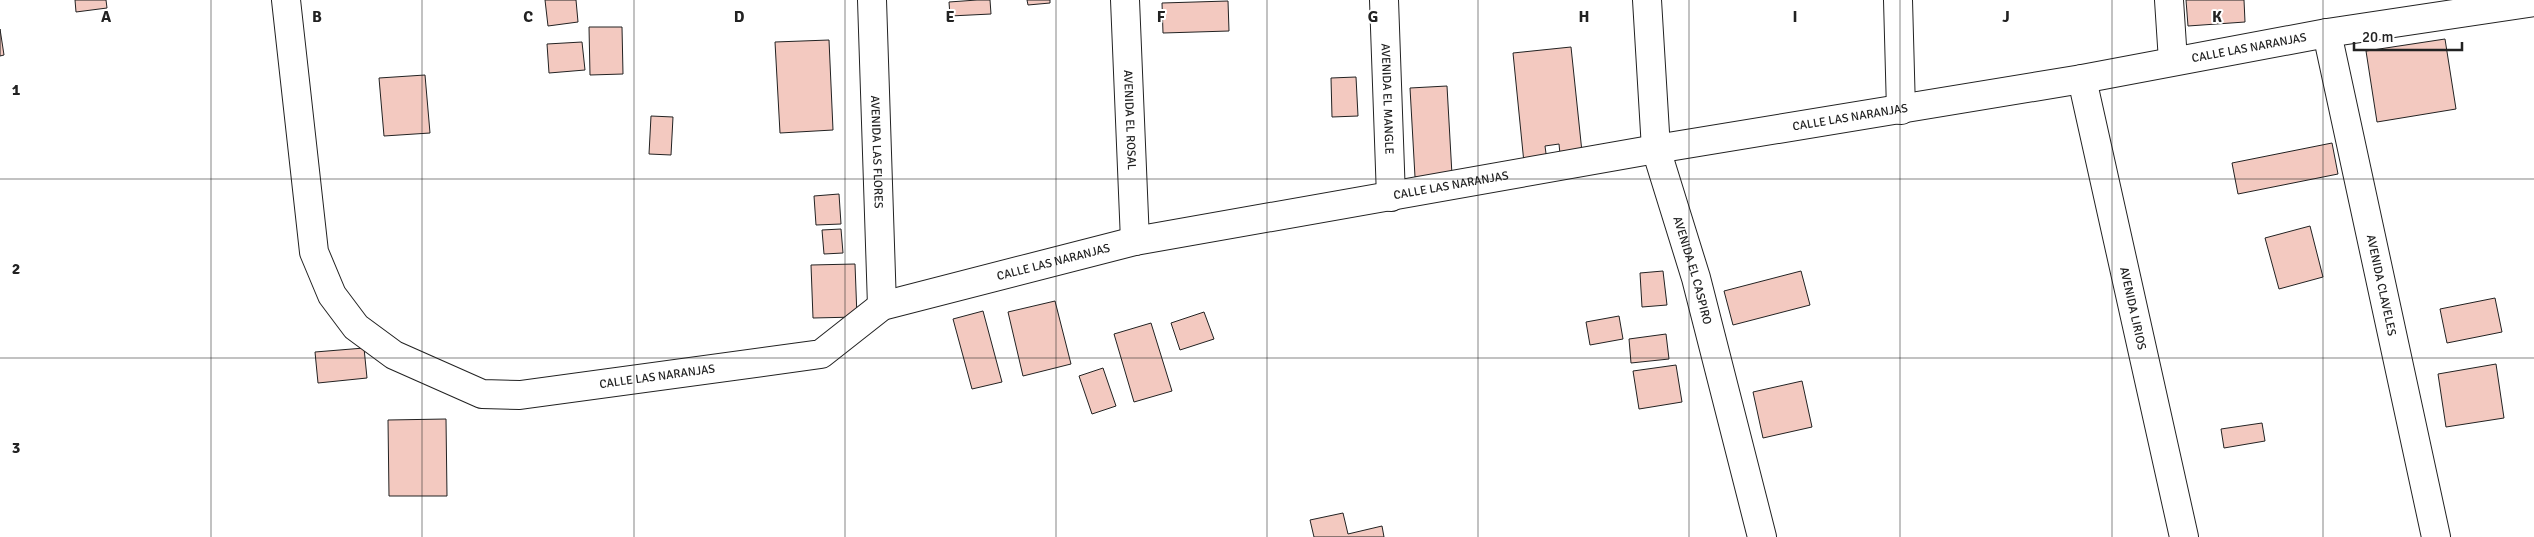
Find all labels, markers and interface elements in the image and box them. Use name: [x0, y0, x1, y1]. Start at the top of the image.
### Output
text: A: [101, 7, 112, 27]
text: B: [312, 7, 322, 27]
text: C: [523, 7, 533, 27]
text: D: [734, 7, 745, 27]
text: E: [945, 7, 955, 27]
text: F: [1157, 7, 1166, 27]
text: G: [1368, 7, 1378, 27]
text: H: [1579, 7, 1589, 27]
text: I: [1792, 7, 1798, 27]
text: J: [2002, 7, 2010, 27]
text: K: [2212, 7, 2222, 27]
scale bar: [2354, 20, 2462, 52]
text: 20 m: [2362, 28, 2393, 46]
street label: CALLE LAS NARANJAS: [2190, 30, 2308, 66]
street label: AVENIDA EL MANGLE: [1378, 43, 1396, 155]
street label: AVENIDA EL ROSAL: [1120, 69, 1139, 170]
text: 1: [12, 80, 21, 100]
street label: AVENIDA LAS FLORES: [867, 95, 886, 209]
street label: CALLE LAS NARANJAS: [1791, 101, 1909, 134]
street label: CALLE LAS NARANJAS: [1392, 168, 1510, 203]
street label: AVENIDA EL CASPIRO: [1669, 215, 1715, 326]
street label: AVENIDA CLAVELES: [2363, 233, 2399, 338]
street label: CALLE LAS NARANJAS: [995, 241, 1112, 284]
text: 2: [12, 259, 20, 279]
street label: AVENIDA LIRIOS: [2116, 265, 2149, 352]
street label: CALLE LAS NARANJAS: [598, 361, 716, 392]
text: 3: [12, 438, 20, 458]

